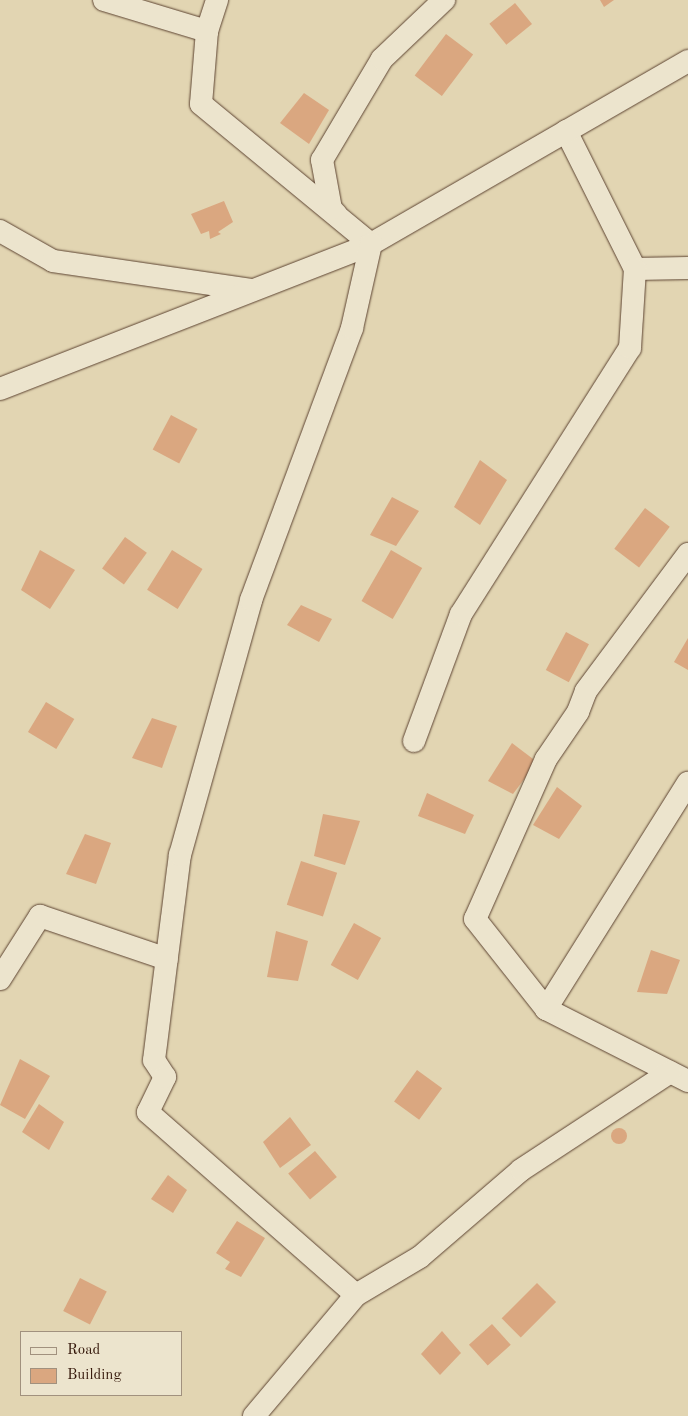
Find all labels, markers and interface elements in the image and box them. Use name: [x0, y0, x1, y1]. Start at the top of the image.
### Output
legend: [20, 1331, 182, 1396]
text: Road: [67, 1343, 100, 1358]
text: Building: [67, 1368, 122, 1383]

